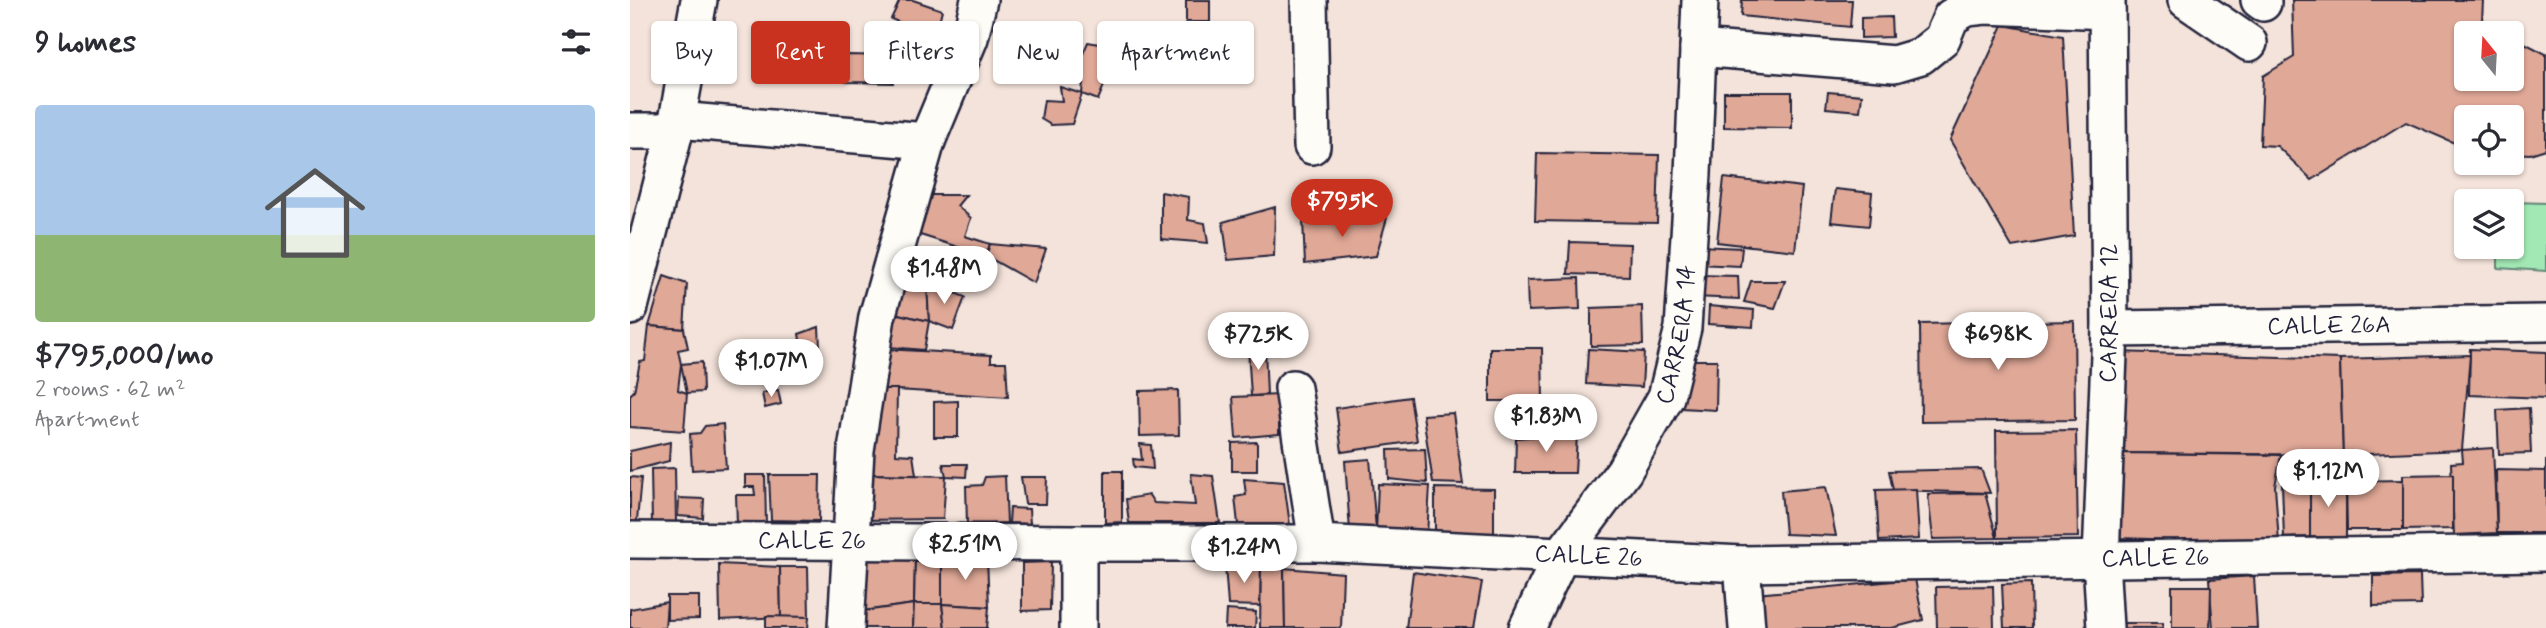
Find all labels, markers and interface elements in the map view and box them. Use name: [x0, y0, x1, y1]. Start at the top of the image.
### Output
chip: Buy: [651, 21, 737, 84]
chip: Rent: [751, 21, 850, 84]
chip: Filters: [864, 21, 979, 84]
chip: New: [993, 21, 1083, 84]
chip: Apartment: [1097, 21, 1254, 84]
north arrow: [2454, 21, 2524, 91]
map controls: [2454, 21, 2524, 259]
text: 9 homes: [35, 23, 136, 62]
icon: filters: [557, 23, 595, 61]
button: locate: [2454, 105, 2524, 175]
icon: home: [252, 150, 378, 276]
pin: $795K: [1293, 180, 1391, 239]
text: $795K: [1307, 187, 1377, 217]
button: layers: [2454, 189, 2524, 259]
street label: CARRERA 12: [2092, 243, 2126, 384]
pin: $1.48M: [887, 246, 1001, 306]
text: $1.48M: [907, 254, 981, 284]
street label: CARRERA 14: [1649, 264, 1703, 408]
street label: CALLE 26A: [2267, 310, 2391, 342]
pin: $725K: [1209, 312, 1307, 372]
pin: $698K: [1949, 312, 2047, 372]
text: $725K: [1224, 320, 1292, 350]
text: $698K: [1964, 320, 2032, 350]
text: $795,000/mo: [35, 336, 214, 375]
pin: $1.07M: [714, 340, 828, 399]
text: $1.07M: [734, 347, 808, 377]
text: 2 rooms · 62 m²: [35, 375, 186, 405]
pin: $1.83M: [1489, 394, 1603, 454]
text: $1.83M: [1510, 402, 1582, 432]
text: Apartment: [35, 405, 140, 435]
pin: $1.12M: [2271, 449, 2385, 509]
text: $1.12M: [2292, 457, 2364, 487]
pin: $2.51M: [908, 522, 1022, 582]
street label: CALLE 26: [758, 525, 866, 557]
pin: $1.24M: [1187, 526, 1301, 585]
text: $2.51M: [928, 530, 1002, 560]
text: $1.24M: [1207, 533, 1281, 563]
street label: CALLE 26: [1534, 538, 1643, 575]
street label: CALLE 26: [2101, 542, 2210, 575]

